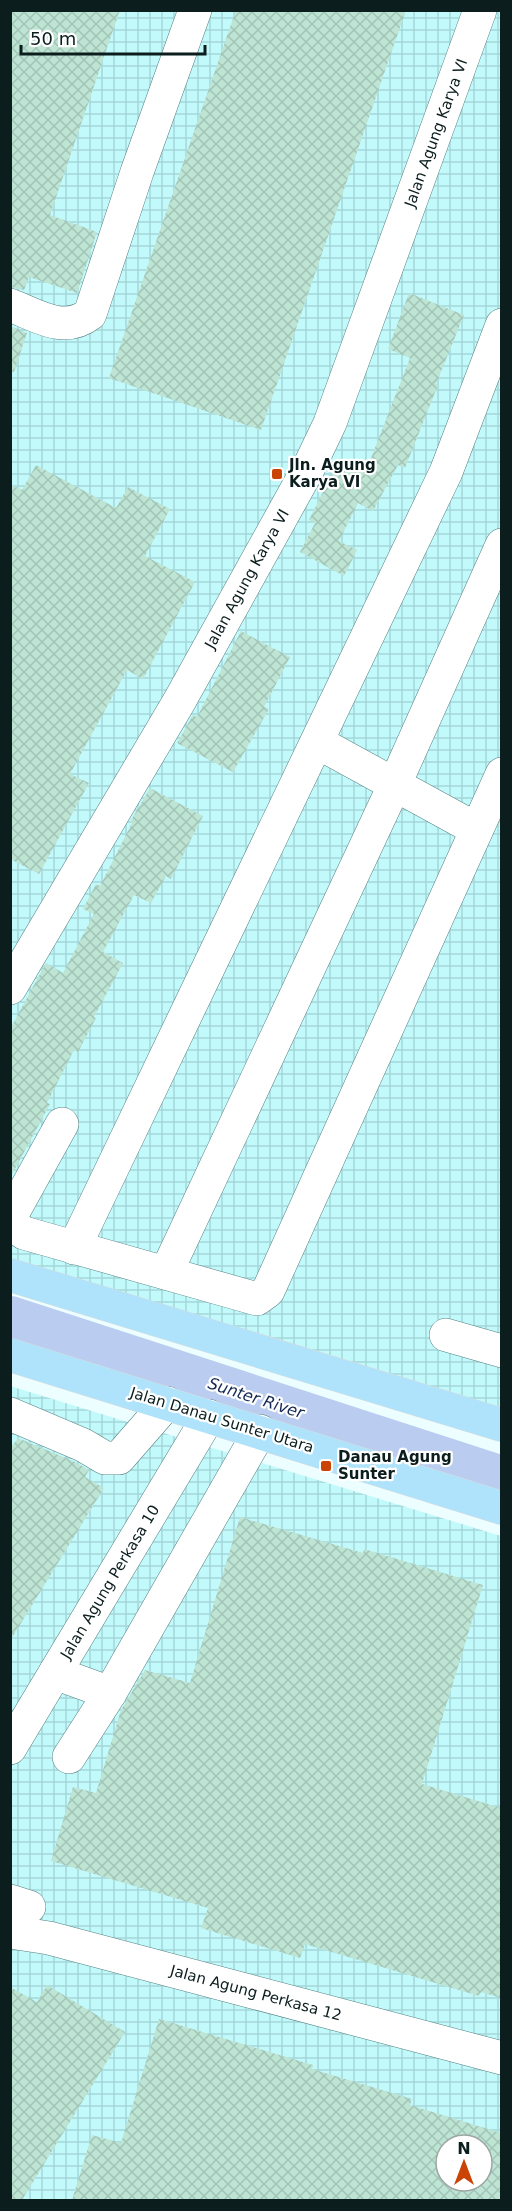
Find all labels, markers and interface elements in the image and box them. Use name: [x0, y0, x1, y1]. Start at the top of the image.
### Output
scale bar: [21, 18, 206, 56]
text: 50 m: [30, 28, 76, 49]
street label: Jalan Agung Karya VI: [400, 56, 471, 211]
place label: Jln. Agung Karya VI: [288, 456, 376, 491]
marker: Jln. Agung Karya VI: [270, 467, 284, 481]
street label: Jalan Agung Karya VI: [201, 506, 293, 653]
water label: Sunter River: [206, 1374, 308, 1423]
street label: Jalan Danau Sunter Utara: [127, 1383, 316, 1457]
place label: Danau Agung Sunter: [338, 1448, 452, 1483]
marker: Danau Agung Sunter: [319, 1459, 333, 1473]
street label: Jalan Agung Perkasa 10: [56, 1502, 163, 1663]
street label: Jalan Agung Perkasa 12: [167, 1961, 344, 2025]
north arrow: [434, 2133, 494, 2193]
text: N: [457, 2139, 471, 2158]

